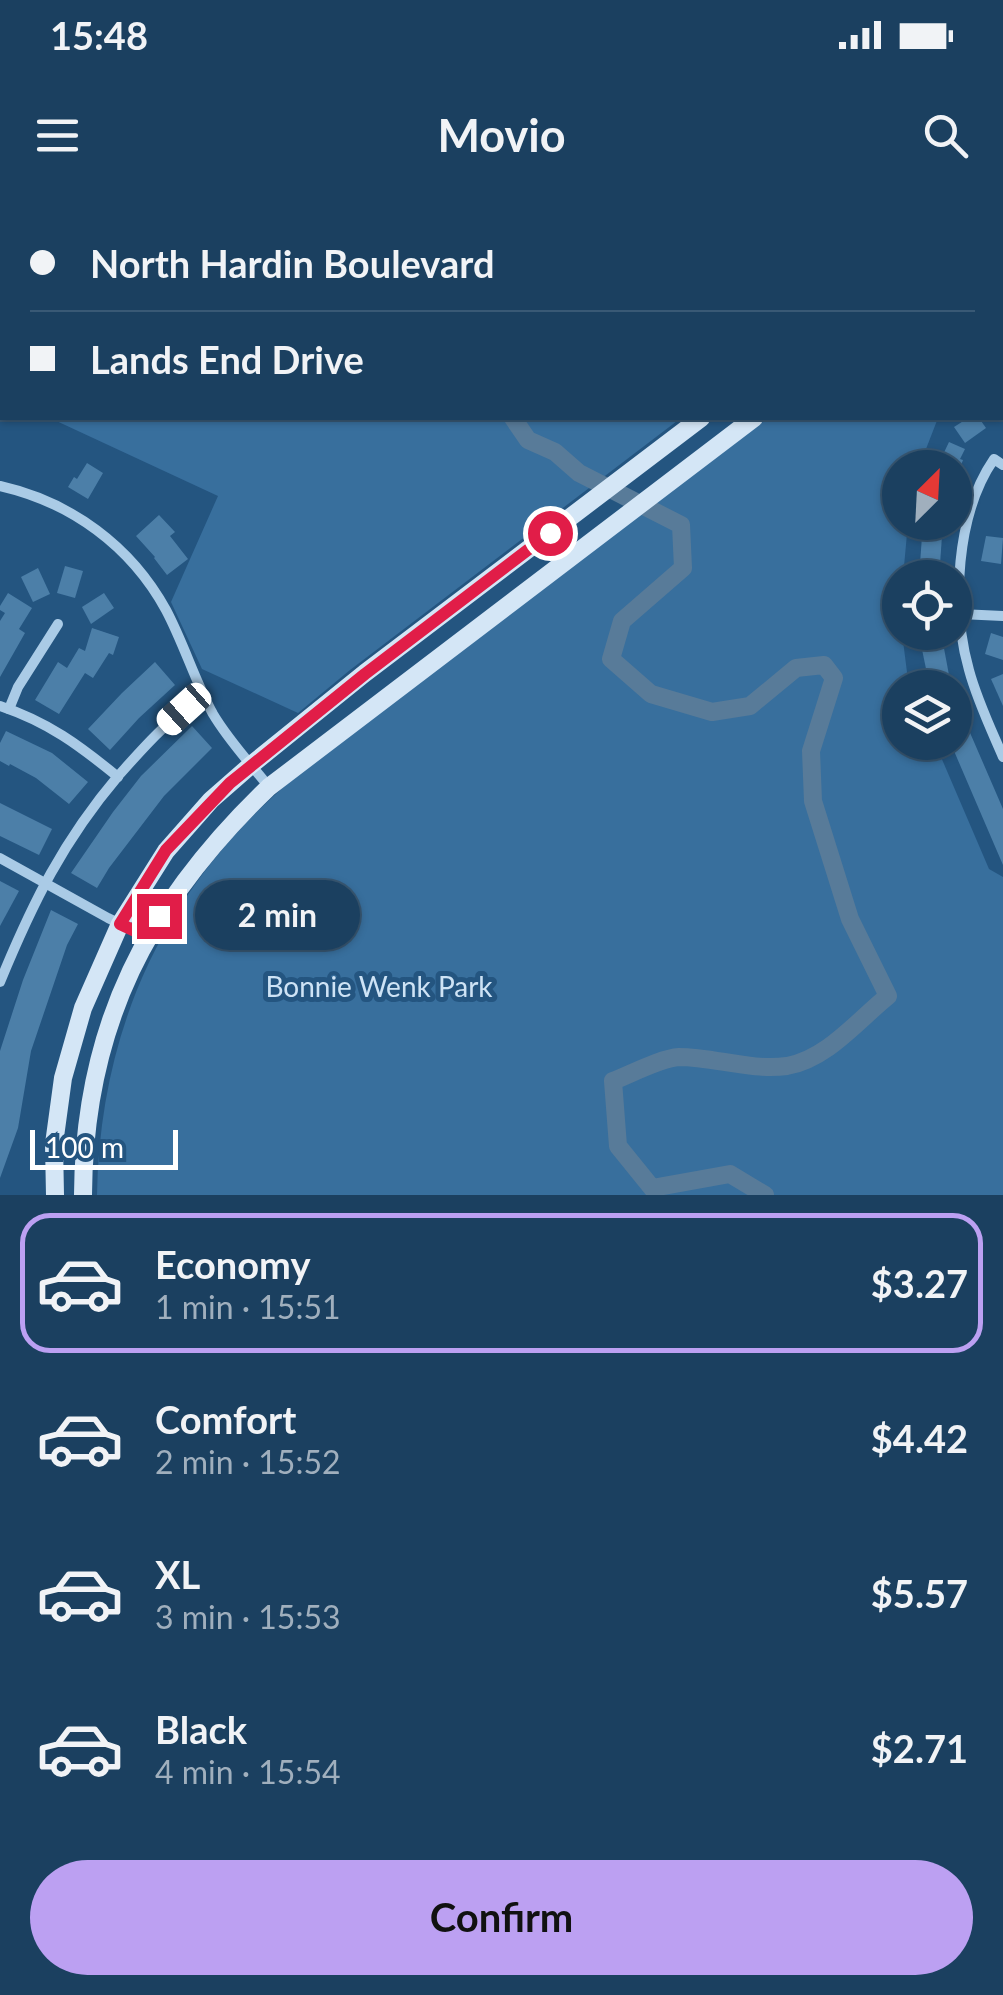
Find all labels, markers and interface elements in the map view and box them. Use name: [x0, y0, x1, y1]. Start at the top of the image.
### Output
text: 15:48: [50, 12, 148, 58]
icon: menu: [30, 108, 85, 163]
text: Movio: [437, 108, 566, 162]
icon: search: [918, 108, 973, 163]
text: North Hardin Boulevard: [90, 240, 494, 286]
text: Lands End Drive: [90, 336, 364, 382]
north arrow: [882, 450, 972, 540]
map controls: [882, 450, 972, 760]
route start: [528, 511, 573, 556]
button: locate: [882, 560, 972, 650]
button: layers: [882, 670, 972, 760]
car: [152, 678, 216, 740]
callout: 2 min: [194, 881, 359, 951]
route end: [137, 894, 182, 939]
text: 2 min: [238, 895, 317, 934]
park label: Bonnie Wenk Park: [265, 969, 493, 1003]
scale bar: [30, 1125, 178, 1170]
text: 100 m: [45, 1130, 124, 1164]
icon: car: [35, 1238, 125, 1328]
text: Economy: [155, 1241, 310, 1287]
text: $3.27: [871, 1260, 968, 1306]
text: 1 min · 15:51: [155, 1287, 341, 1326]
icon: car: [35, 1393, 125, 1483]
text: Comfort: [155, 1396, 296, 1442]
text: $4.42: [871, 1415, 968, 1461]
text: 2 min · 15:52: [155, 1442, 341, 1481]
icon: car: [35, 1548, 125, 1638]
text: XL: [155, 1551, 200, 1597]
text: $5.57: [871, 1570, 968, 1616]
text: 3 min · 15:53: [155, 1597, 341, 1636]
icon: car: [35, 1703, 125, 1793]
text: Black: [155, 1706, 247, 1752]
text: $2.71: [871, 1725, 968, 1771]
text: 4 min · 15:54: [155, 1752, 341, 1791]
button: Confirm: [30, 1860, 973, 1975]

